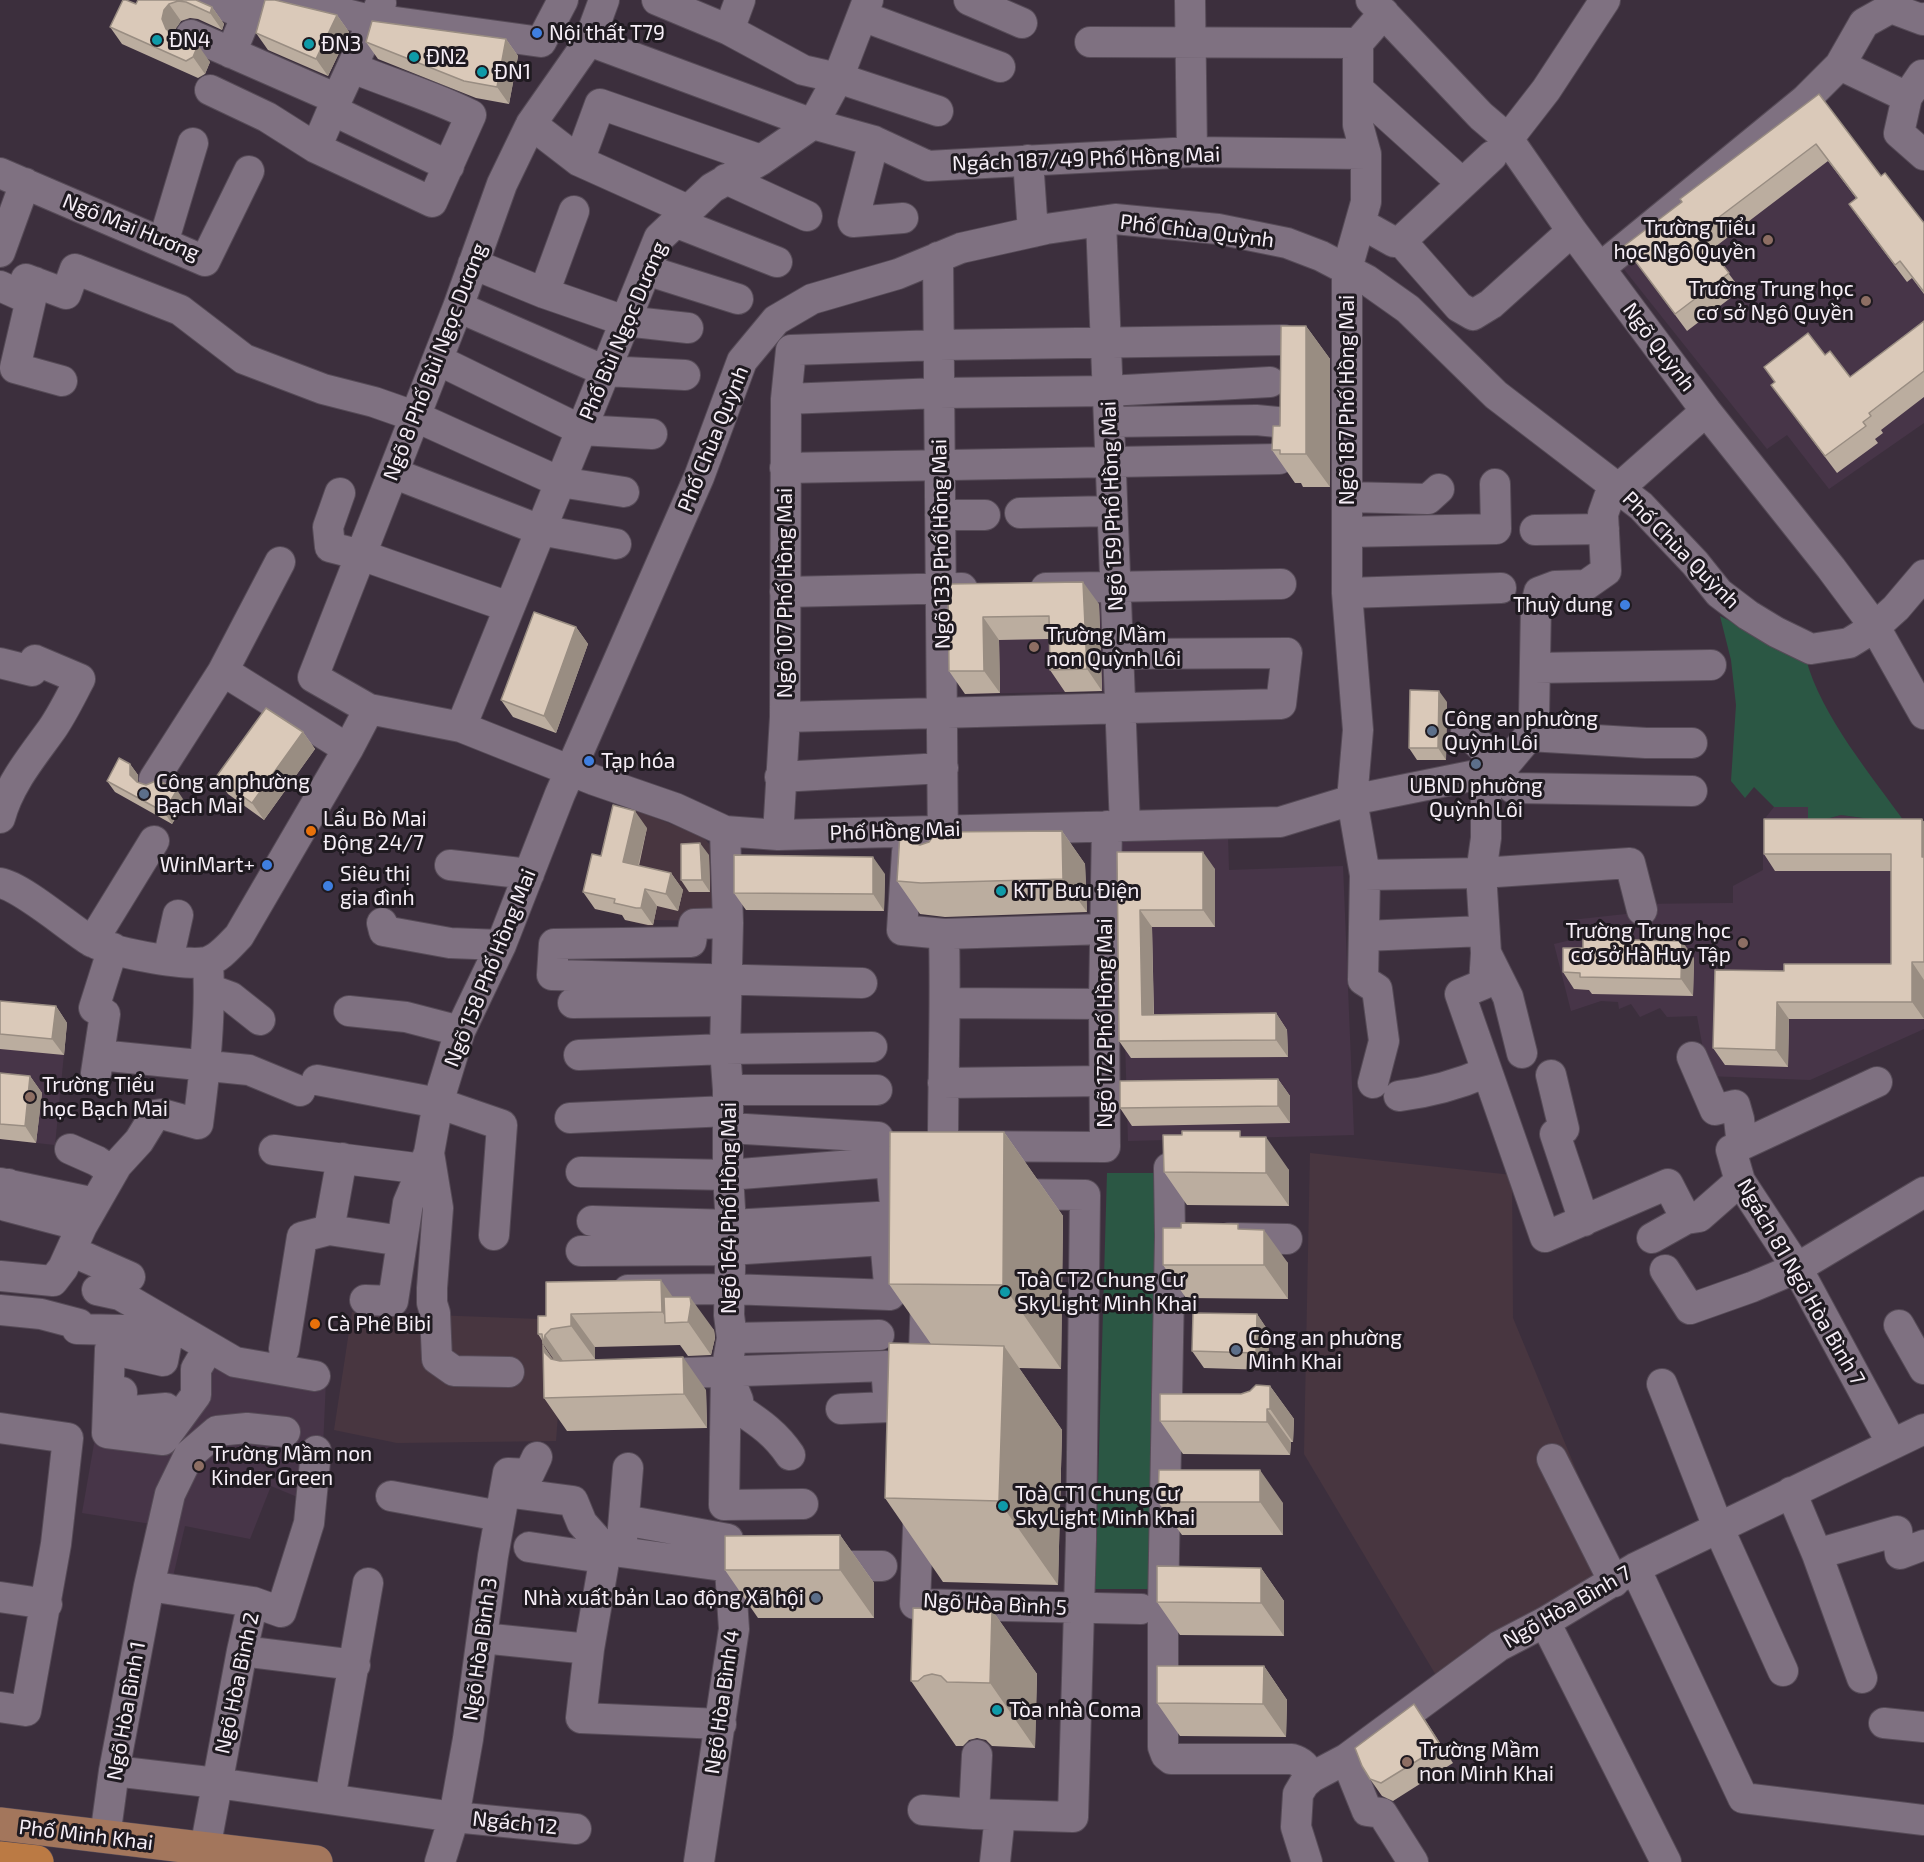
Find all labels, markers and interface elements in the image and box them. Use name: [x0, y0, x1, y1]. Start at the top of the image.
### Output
place label: Nội thất T79: [549, 20, 665, 46]
marker: Nội thất T79: [530, 26, 544, 40]
place label: ĐN4: [169, 27, 211, 53]
place label: ĐN3: [321, 31, 362, 57]
marker: ĐN4: [150, 33, 164, 47]
marker: ĐN3: [302, 37, 316, 51]
place label: ĐN2: [426, 44, 467, 70]
marker: ĐN2: [407, 50, 421, 64]
place label: ĐN1: [494, 59, 531, 85]
marker: ĐN1: [475, 65, 489, 79]
street label: Ngách 187/49 Phố Hồng Mai: [951, 142, 1221, 176]
street label: Ngõ Mai Hương: [59, 188, 203, 266]
street label: Phố Chùa Quỳnh: [1119, 209, 1275, 253]
place label: Trường Tiểu học Ngô Quyền: [1613, 215, 1756, 265]
marker: Trường Tiểu học Ngô Quyền: [1761, 233, 1775, 247]
street label: Phố Bùi Ngọc Dương: [574, 238, 672, 424]
street label: Ngõ 8 Phố Bùi Ngọc Dương: [378, 240, 492, 484]
place label: Trường Trung học cơ sở Ngô Quyền: [1688, 276, 1854, 326]
marker: Trường Trung học cơ sở Ngô Quyền: [1859, 294, 1873, 308]
street label: Ngõ 187 Phố Hồng Mai: [1334, 295, 1360, 505]
street label: Ngõ Quỳnh: [1617, 298, 1701, 396]
street label: Phố Chùa Quỳnh: [672, 362, 754, 516]
street label: Ngõ 159 Phố Hồng Mai: [1096, 400, 1128, 612]
street label: Ngõ 133 Phố Hồng Mai: [927, 439, 955, 649]
street label: Phố Chùa Quỳnh: [1617, 486, 1745, 614]
street label: Ngõ 107 Phố Hồng Mai: [772, 488, 798, 698]
place label: Thuỳ dung: [1513, 592, 1613, 618]
marker: Thuỳ dung: [1618, 598, 1632, 612]
place label: Trường Mầm non Quỳnh Lôi: [1046, 622, 1181, 672]
marker: Trường Mầm non Quỳnh Lôi: [1027, 640, 1041, 654]
place label: Công an phường Quỳnh Lôi: [1444, 706, 1598, 756]
marker: Công an phường Quỳnh Lôi: [1425, 724, 1439, 738]
place label: Tạp hóa: [601, 748, 675, 774]
marker: Tạp hóa: [582, 754, 596, 768]
marker: UBND phường Quỳnh Lôi: [1469, 757, 1483, 771]
place label: Công an phường Bạch Mai: [156, 769, 310, 819]
place label: UBND phường Quỳnh Lôi: [1409, 773, 1543, 823]
marker: Công an phường Bạch Mai: [137, 787, 151, 801]
place label: Lẩu Bò Mai Động 24/7: [323, 806, 427, 856]
street label: Phố Hồng Mai: [829, 816, 961, 846]
marker: Lẩu Bò Mai Động 24/7: [304, 824, 318, 838]
place label: WinMart+: [160, 852, 255, 878]
marker: WinMart+: [260, 858, 274, 872]
place label: Siêu thị gia đình: [340, 861, 415, 911]
street label: Ngõ 158 Phố Hồng Mai: [439, 865, 541, 1071]
place label: KTT Bưu Điện: [1013, 878, 1139, 904]
marker: Siêu thị gia đình: [321, 879, 335, 893]
marker: KTT Bưu Điện: [994, 884, 1008, 898]
street label: Ngõ 172 Phố Hồng Mai: [1092, 918, 1118, 1128]
place label: Trường Trung học cơ sở Hà Huy Tập: [1565, 918, 1731, 968]
marker: Trường Trung học cơ sở Hà Huy Tập: [1736, 936, 1750, 950]
place label: Trường Tiểu học Bạch Mai: [42, 1072, 168, 1122]
marker: Trường Tiểu học Bạch Mai: [23, 1090, 37, 1104]
street label: Ngõ 164 Phố Hồng Mai: [716, 1102, 742, 1314]
street label: Ngách 81 Ngõ Hòa Bình 7: [1732, 1174, 1870, 1390]
place label: Toà CT2 Chung Cư SkyLight Minh Khai: [1017, 1267, 1197, 1317]
marker: Toà CT2 Chung Cư SkyLight Minh Khai: [998, 1285, 1012, 1299]
place label: Cà Phê Bibi: [327, 1311, 431, 1337]
marker: Cà Phê Bibi: [308, 1317, 322, 1331]
place label: Công an phường Minh Khai: [1248, 1325, 1402, 1375]
marker: Công an phường Minh Khai: [1229, 1343, 1243, 1357]
place label: Trường Mầm non Kinder Green: [211, 1441, 372, 1491]
marker: Trường Mầm non Kinder Green: [192, 1459, 206, 1473]
place label: Toà CT1 Chung Cư SkyLight Minh Khai: [1015, 1481, 1195, 1531]
marker: Toà CT1 Chung Cư SkyLight Minh Khai: [996, 1499, 1010, 1513]
street label: Ngõ Hòa Bình 7: [1499, 1560, 1635, 1654]
street label: Ngõ Hòa Bình 3: [457, 1576, 503, 1722]
place label: Nhà xuất bản Lao động Xã hội: [523, 1585, 804, 1611]
street label: Ngõ Hòa Bình 5: [923, 1588, 1067, 1620]
marker: Nhà xuất bản Lao động Xã hội: [809, 1591, 823, 1605]
street label: Ngõ Hòa Bình 2: [210, 1610, 264, 1756]
street label: Ngõ Hòa Bình 4: [699, 1628, 745, 1776]
street label: Ngõ Hòa Bình 1: [101, 1639, 151, 1783]
place label: Tòa nhà Coma: [1009, 1697, 1142, 1723]
marker: Tòa nhà Coma: [990, 1703, 1004, 1717]
place label: Trường Mầm non Minh Khai: [1419, 1737, 1554, 1787]
marker: Trường Mầm non Minh Khai: [1400, 1755, 1414, 1769]
street label: Ngách 12: [471, 1806, 559, 1840]
street label: Phố Minh Khai: [17, 1814, 155, 1856]

